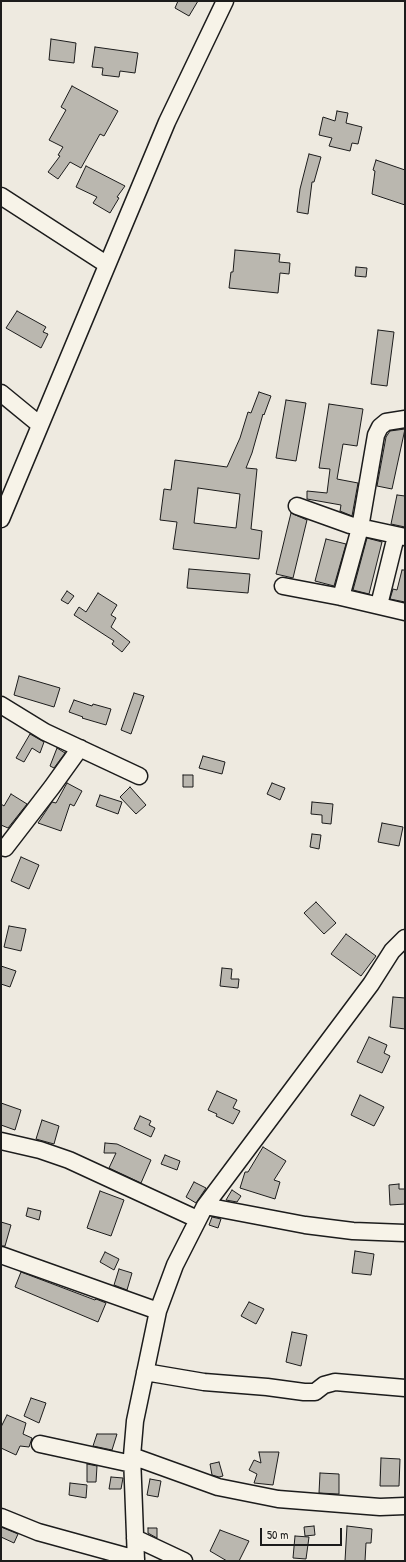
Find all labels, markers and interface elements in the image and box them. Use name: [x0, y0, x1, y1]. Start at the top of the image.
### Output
scale bar: [262, 1520, 344, 1546]
text: 50 m: [267, 1526, 288, 1543]

